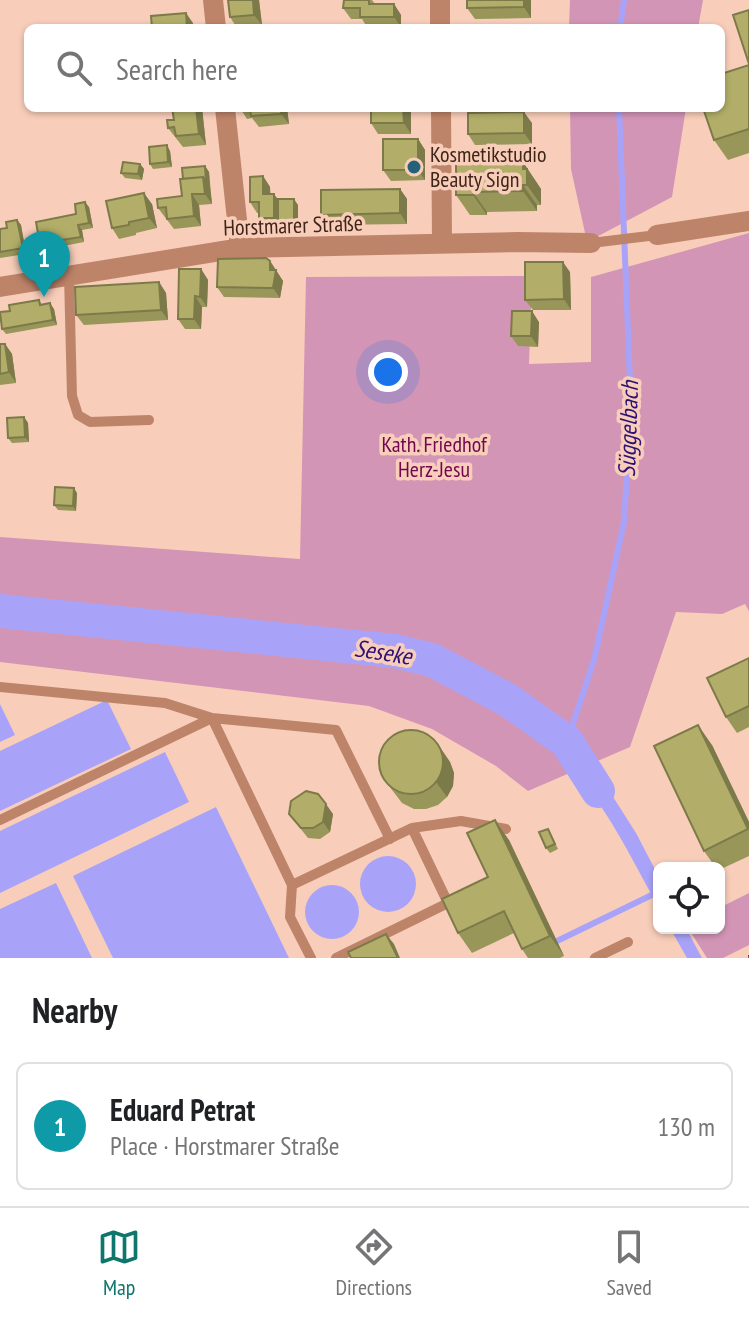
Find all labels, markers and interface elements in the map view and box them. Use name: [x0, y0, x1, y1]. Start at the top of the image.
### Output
search box: [24, 24, 725, 112]
icon: search: [52, 46, 96, 90]
text: Search here: [116, 49, 238, 88]
place label: Kosmetikstudio Beauty Sign: [430, 140, 547, 193]
marker: Kosmetikstudio Beauty Sign: [405, 158, 423, 176]
street label: Horstmarer Straße: [223, 209, 363, 241]
pin: 1: [18, 231, 70, 297]
your location: [368, 352, 408, 392]
water label: Süggelbach: [611, 379, 645, 478]
park label: Kath. Friedhof Herz-Jesu: [381, 430, 488, 483]
water label: Seseke: [352, 632, 416, 672]
map controls: [653, 862, 725, 934]
button: locate: [653, 862, 725, 934]
text: Nearby: [32, 988, 117, 1032]
text: Eduard Petrat: [110, 1090, 255, 1129]
text: 1: [54, 1110, 66, 1143]
text: 130 m: [657, 1110, 715, 1143]
text: Place · Horstmarer Straße: [110, 1129, 340, 1162]
tab: Map: [97, 1225, 141, 1301]
tab: Directions: [336, 1225, 412, 1301]
tab: Saved: [606, 1225, 652, 1301]

